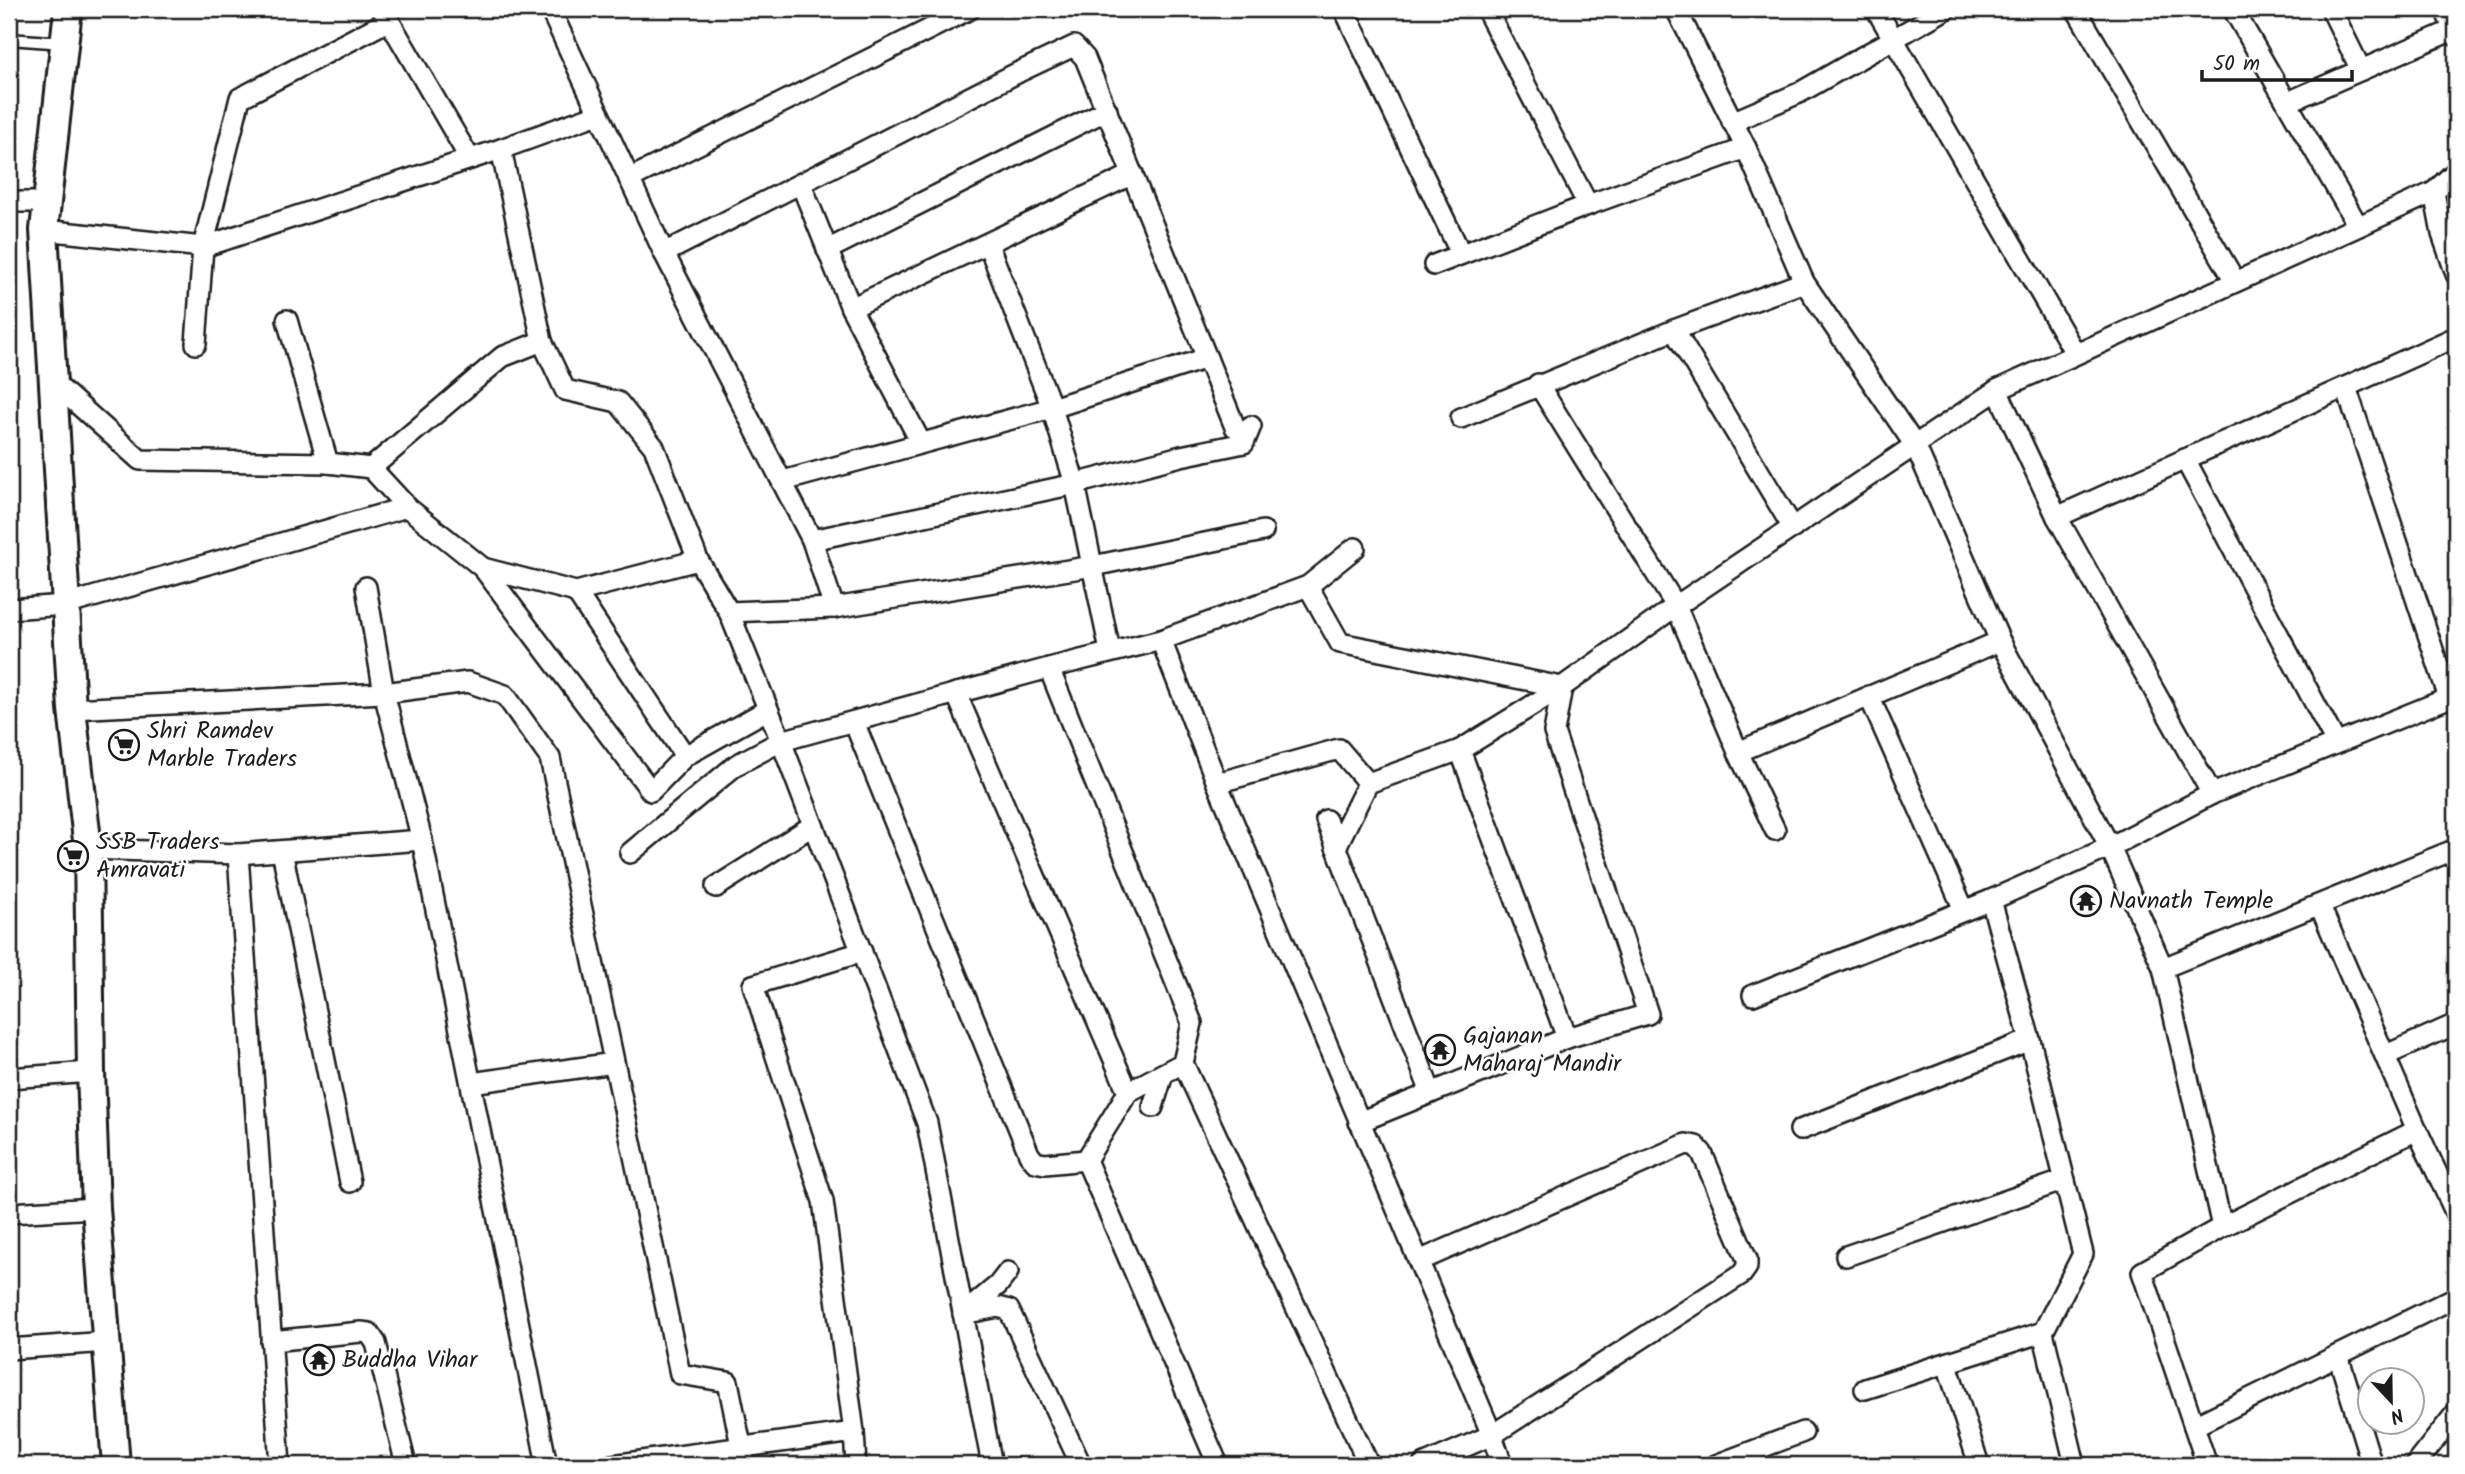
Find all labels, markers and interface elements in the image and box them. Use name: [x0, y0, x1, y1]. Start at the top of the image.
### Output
scale bar: [2202, 38, 2353, 82]
text: 50 m: [2213, 48, 2260, 81]
place label: Shri Ramdev Marble Traders: [147, 712, 297, 779]
supermarket icon: Shri Ramdev Marble Traders: [107, 728, 141, 762]
place label: SSB Traders Amravati: [96, 823, 219, 890]
supermarket icon: SSB Traders Amravati: [56, 839, 90, 873]
place label: Navnath Temple: [2109, 882, 2274, 921]
temple icon: Navnath Temple: [2069, 884, 2103, 918]
place label: Gajanan Maharaj Mandir: [1463, 1017, 1623, 1084]
temple icon: Gajanan Maharaj Mandir: [1423, 1033, 1457, 1067]
place label: Buddha Vihar: [342, 1341, 479, 1380]
temple icon: Buddha Vihar: [302, 1343, 336, 1377]
north arrow: [2356, 1366, 2426, 1436]
text: N: [2385, 1399, 2408, 1431]

